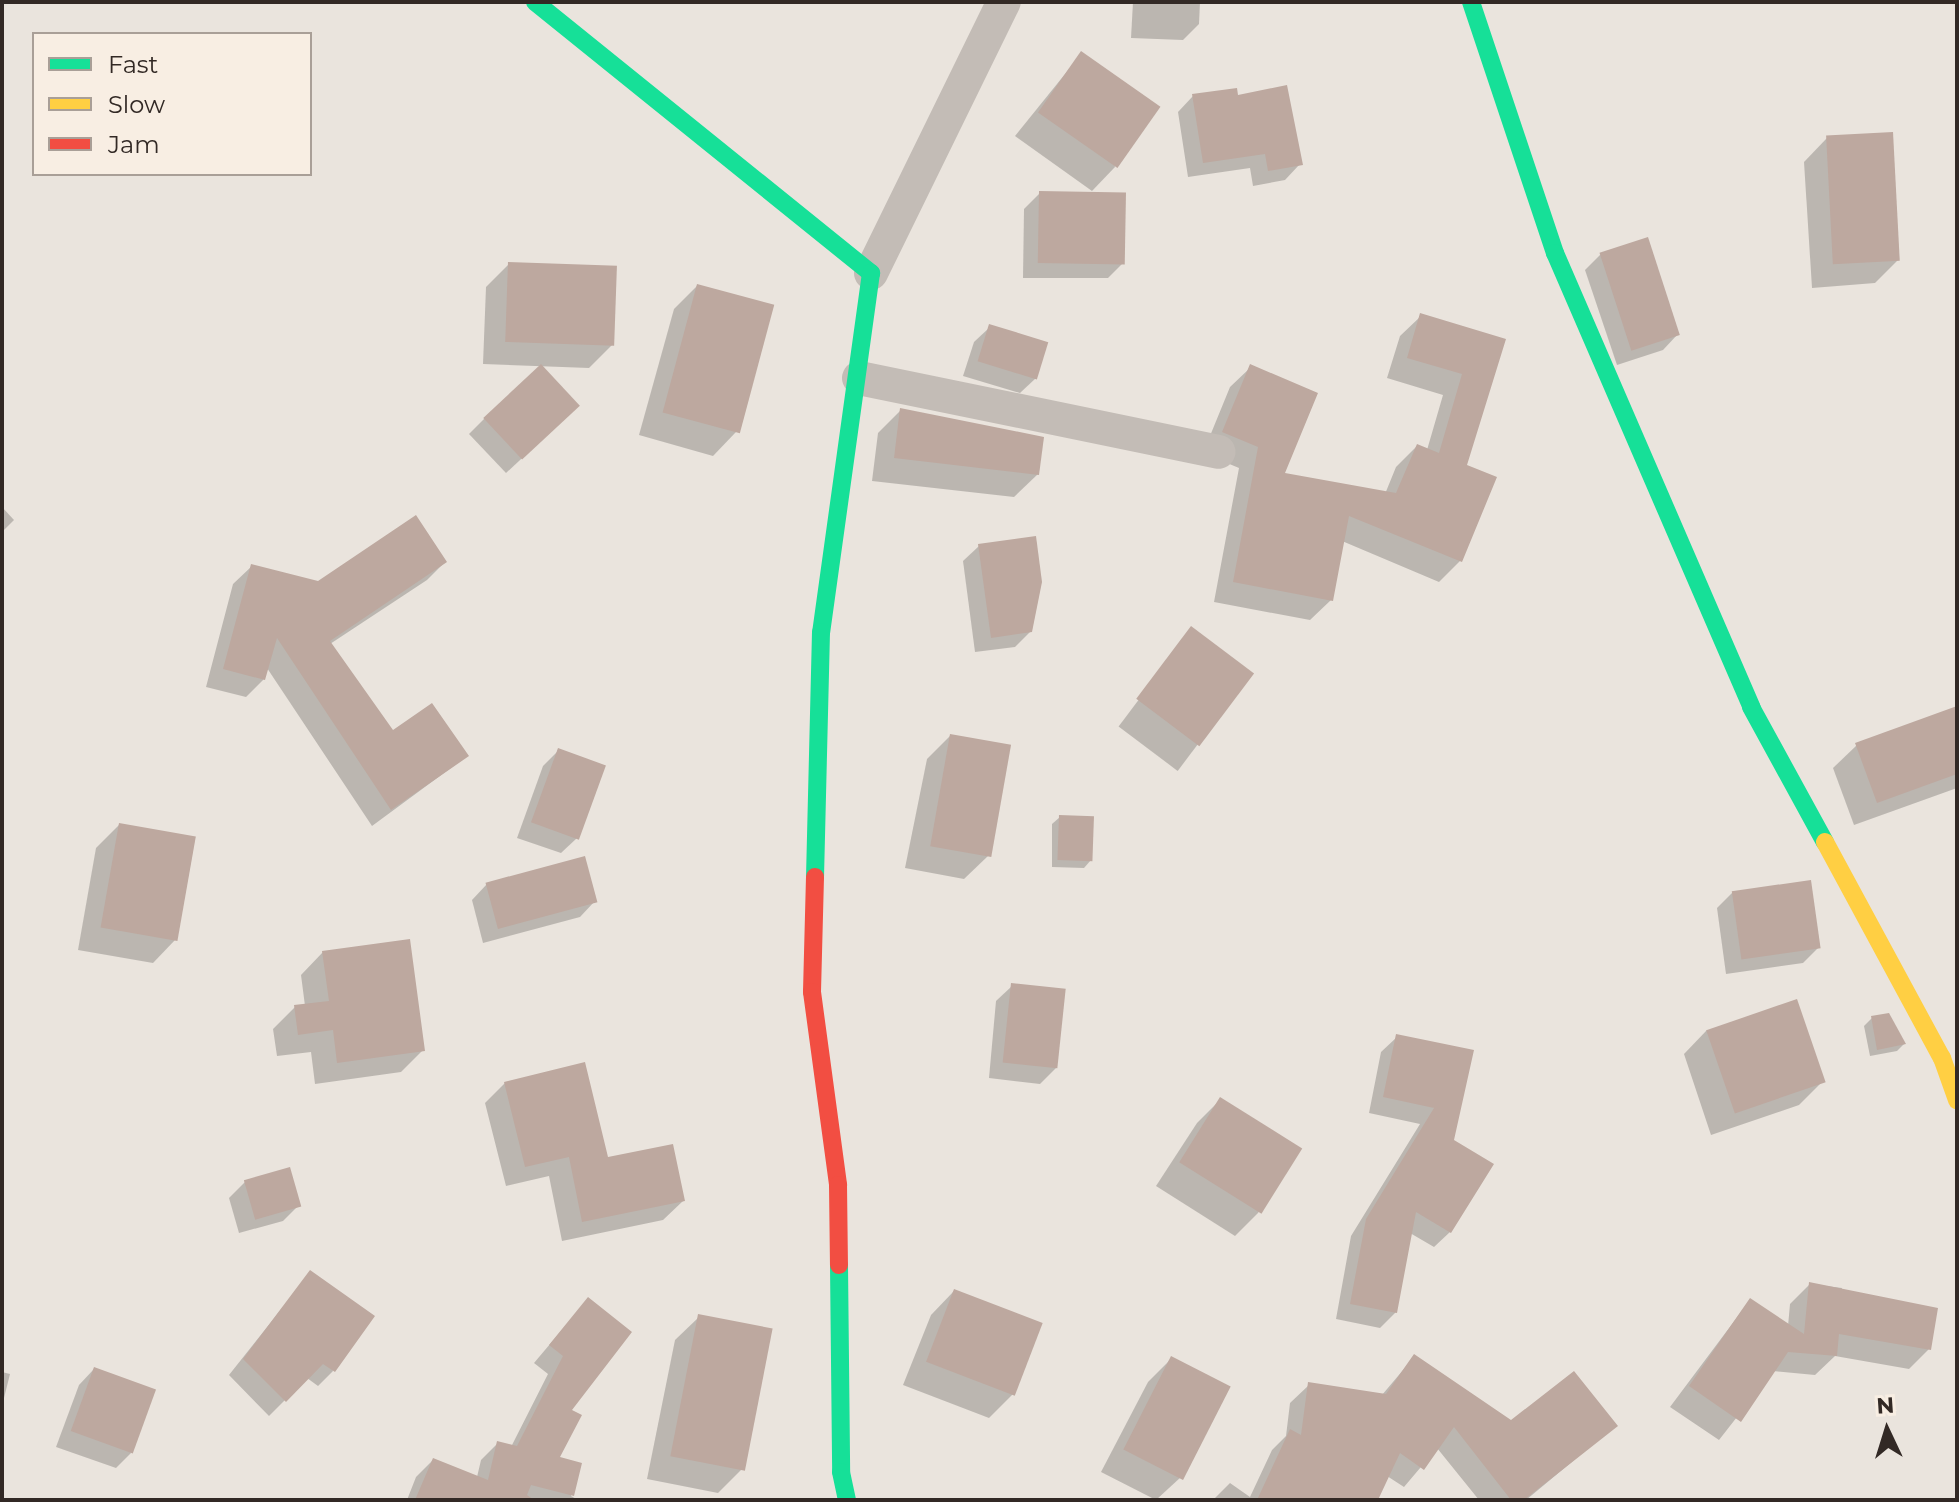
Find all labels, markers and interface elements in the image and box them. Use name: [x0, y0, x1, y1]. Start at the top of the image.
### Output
legend: [32, 32, 312, 176]
text: Fast: [108, 50, 158, 79]
text: Slow: [108, 90, 165, 119]
text: Jam: [108, 130, 160, 159]
north arrow: [1847, 1390, 1927, 1470]
text: N: [1875, 1391, 1895, 1420]

